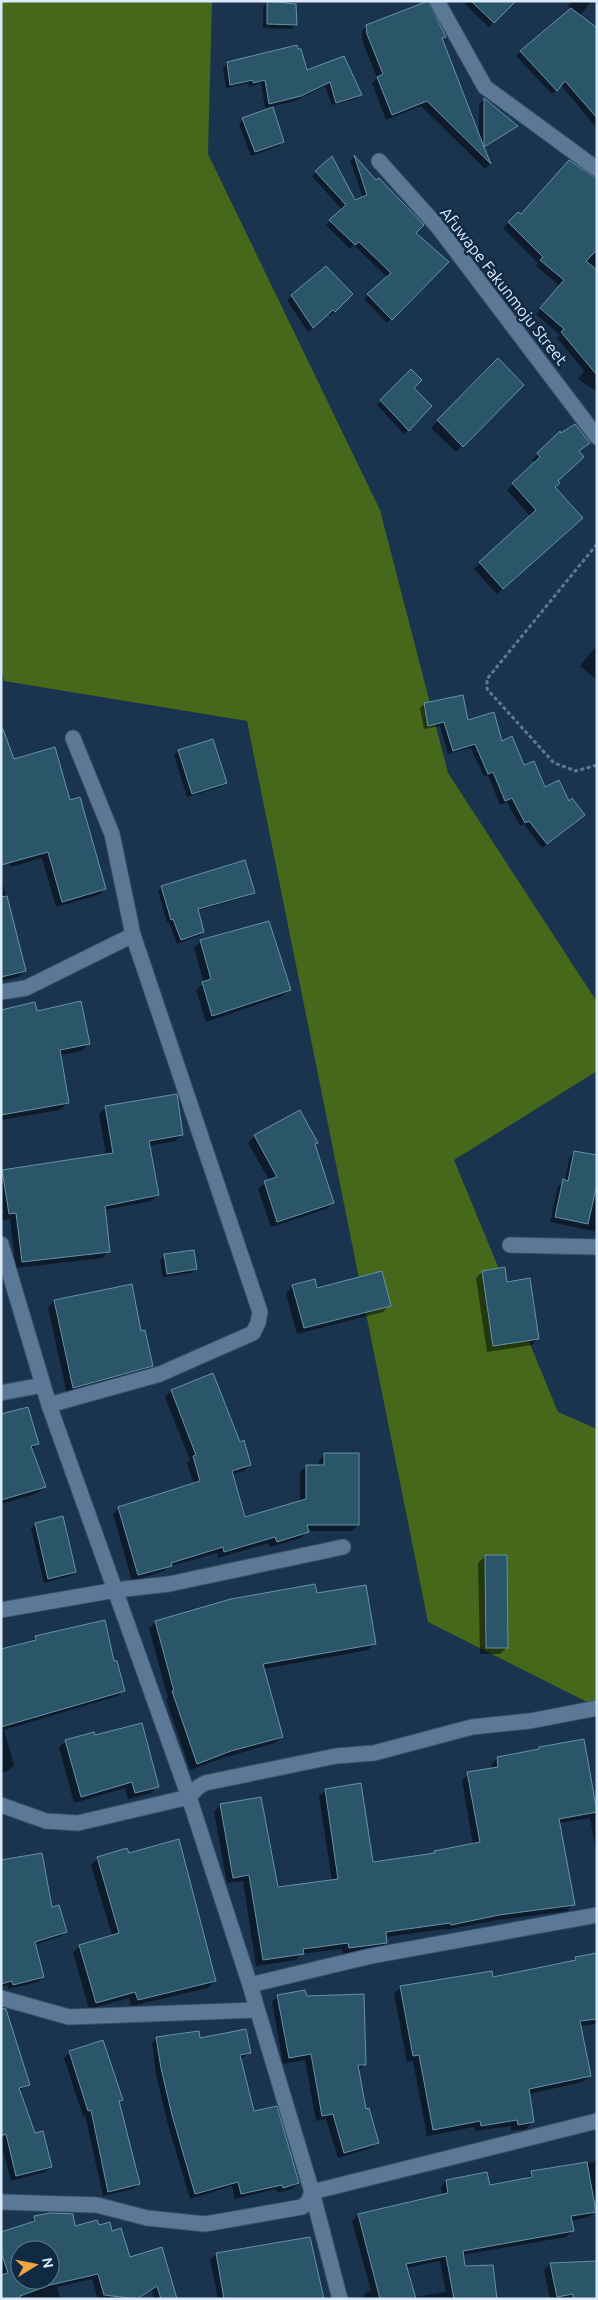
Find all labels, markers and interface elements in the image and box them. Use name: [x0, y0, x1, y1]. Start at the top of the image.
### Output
street label: Afuwape Fakunmoju Street: [437, 204, 572, 369]
north arrow: [10, 2240, 60, 2290]
text: N: [39, 2256, 57, 2269]

